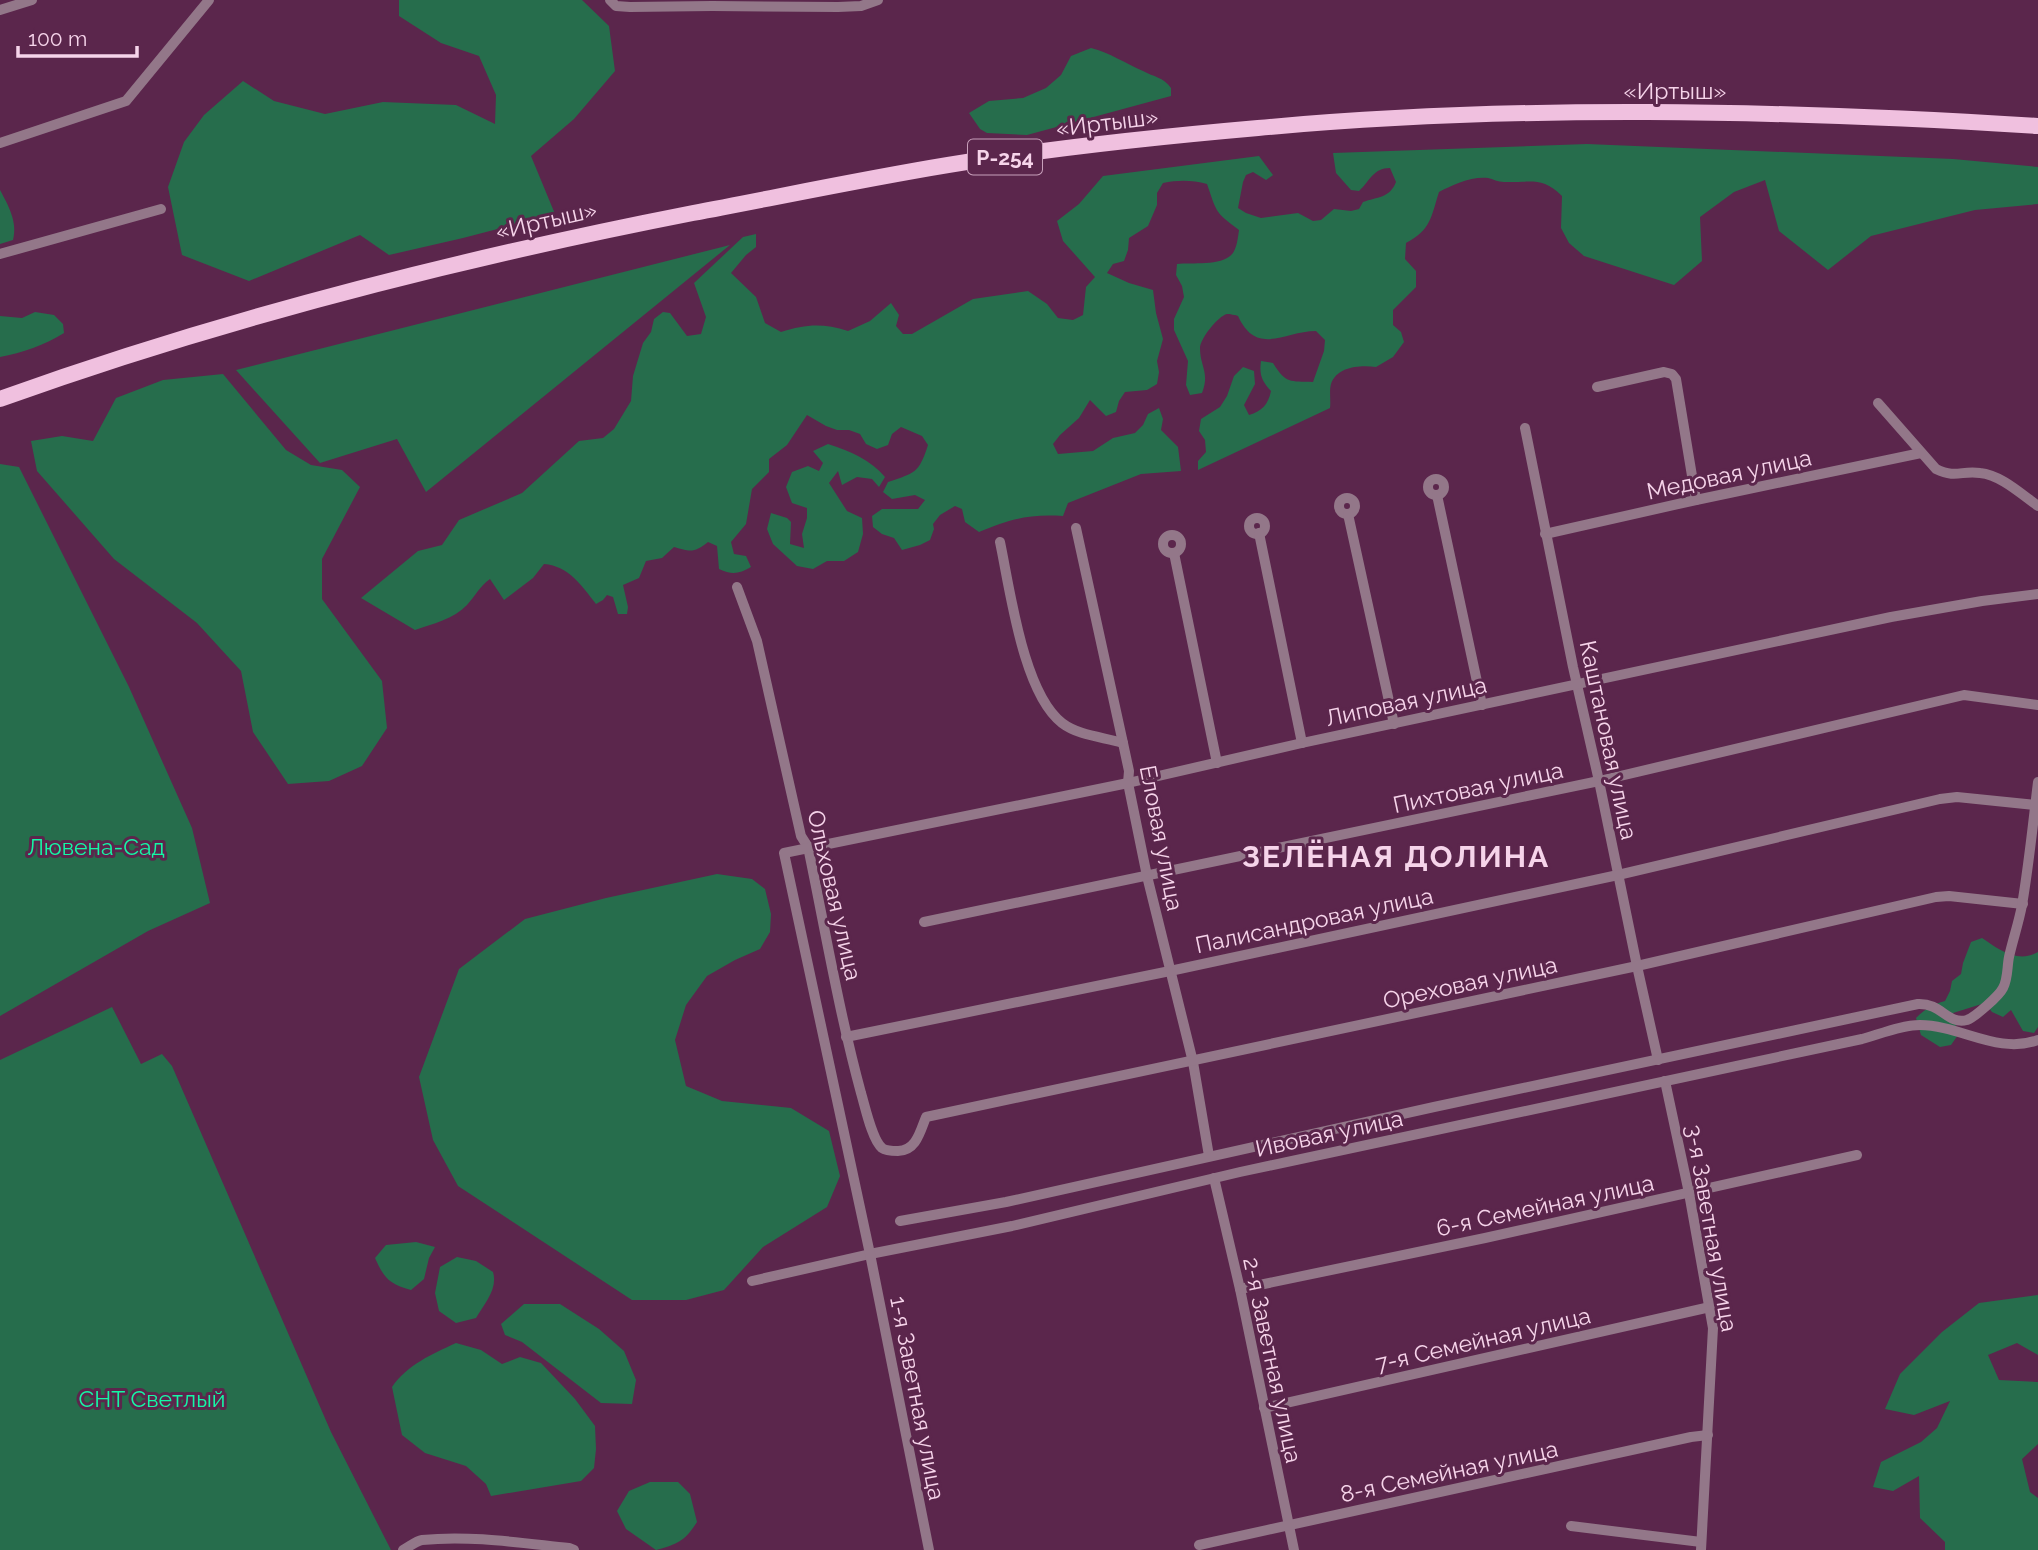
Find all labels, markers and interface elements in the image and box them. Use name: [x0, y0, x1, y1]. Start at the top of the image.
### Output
scale bar: [18, 14, 136, 58]
text: 100 m: [28, 26, 87, 51]
street label: «Иртыш»: [1624, 77, 1726, 104]
street label: «Иртыш»: [1054, 102, 1160, 142]
road number: Р-254: [968, 140, 1042, 174]
street label: «Иртыш»: [493, 195, 599, 245]
street label: Медовая улица: [1644, 443, 1814, 505]
street label: Каштановая улица: [1575, 638, 1643, 842]
street label: Липовая улица: [1323, 671, 1489, 731]
street label: Пихтовая улица: [1390, 756, 1566, 818]
street label: Еловая улица: [1135, 763, 1189, 913]
street label: Ольховая улица: [802, 807, 868, 983]
park label: Лювена-Сад: [27, 833, 165, 860]
district label: ЗЕЛЁНАЯ ДОЛИНА: [1242, 839, 1550, 874]
street label: Палисандровая улица: [1193, 882, 1435, 958]
street label: Ореховая улица: [1381, 950, 1559, 1014]
street label: Ивовая улица: [1253, 1104, 1405, 1162]
street label: 3-я Заветная улица: [1680, 1122, 1744, 1334]
street label: 6-я Семейная улица: [1434, 1169, 1656, 1241]
street label: 2-я Заветная улица: [1238, 1255, 1308, 1465]
street label: 1-я Заветная улица: [885, 1294, 951, 1502]
street label: 7-я Семейная улица: [1373, 1301, 1593, 1377]
park label: СНТ Светлый: [79, 1385, 225, 1412]
street label: 8-я Семейная улица: [1338, 1435, 1560, 1507]

